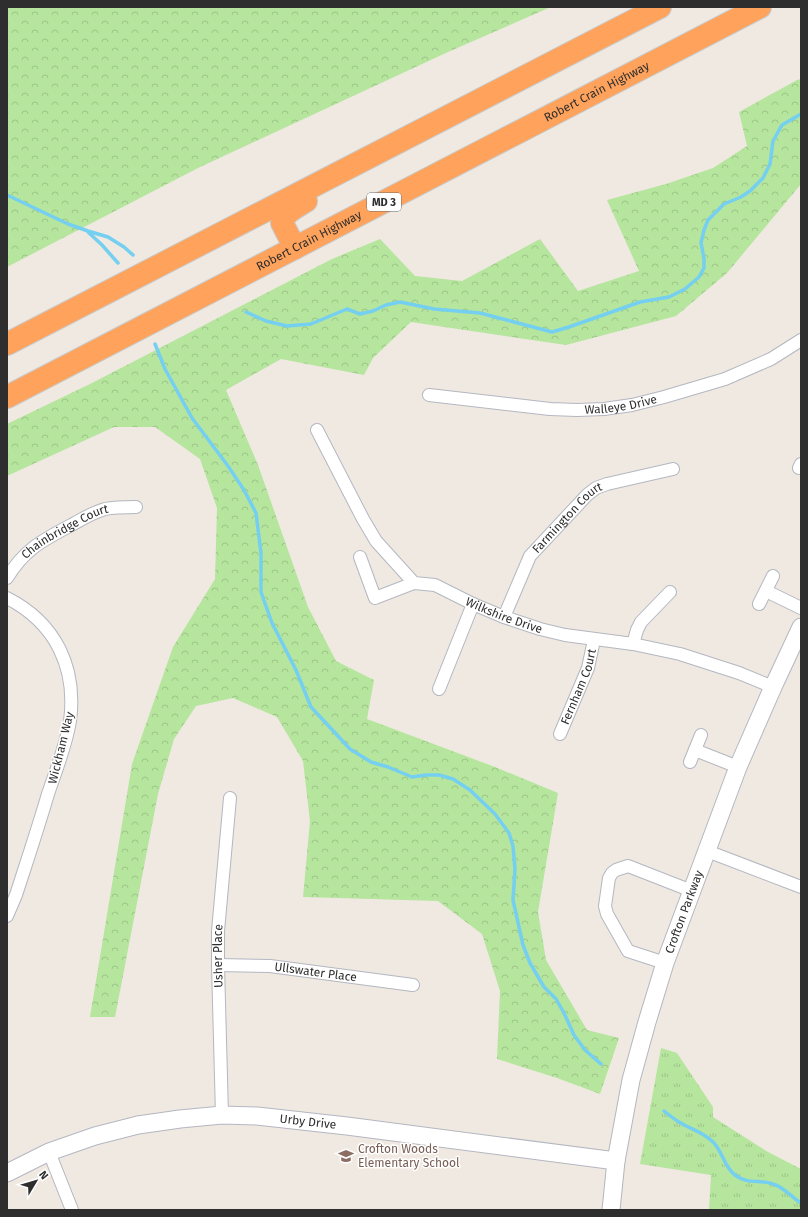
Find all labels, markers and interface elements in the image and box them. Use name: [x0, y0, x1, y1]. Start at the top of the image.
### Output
street label: Robert Crain Highway: [542, 59, 652, 125]
road number: MD 3: [367, 193, 401, 211]
street label: Robert Crain Highway: [254, 208, 364, 274]
street label: Walleye Drive: [584, 392, 658, 417]
street label: Farmington Court: [529, 479, 605, 556]
street label: Chainbridge Court: [18, 501, 110, 562]
street label: Wilkshire Drive: [463, 594, 544, 636]
street label: Fernham Court: [558, 647, 599, 727]
street label: Wickham Way: [45, 710, 77, 786]
street label: Crofton Parkway: [662, 868, 706, 955]
street label: Usher Place: [211, 924, 226, 988]
street label: Ullswater Place: [274, 960, 358, 984]
street label: Urby Drive: [279, 1112, 337, 1132]
place label: Crofton Woods Elementary School: [358, 1142, 460, 1170]
school or university icon: Crofton Woods Elementary School: [337, 1147, 355, 1165]
north arrow: [16, 1161, 56, 1201]
text: N: [36, 1168, 51, 1182]

